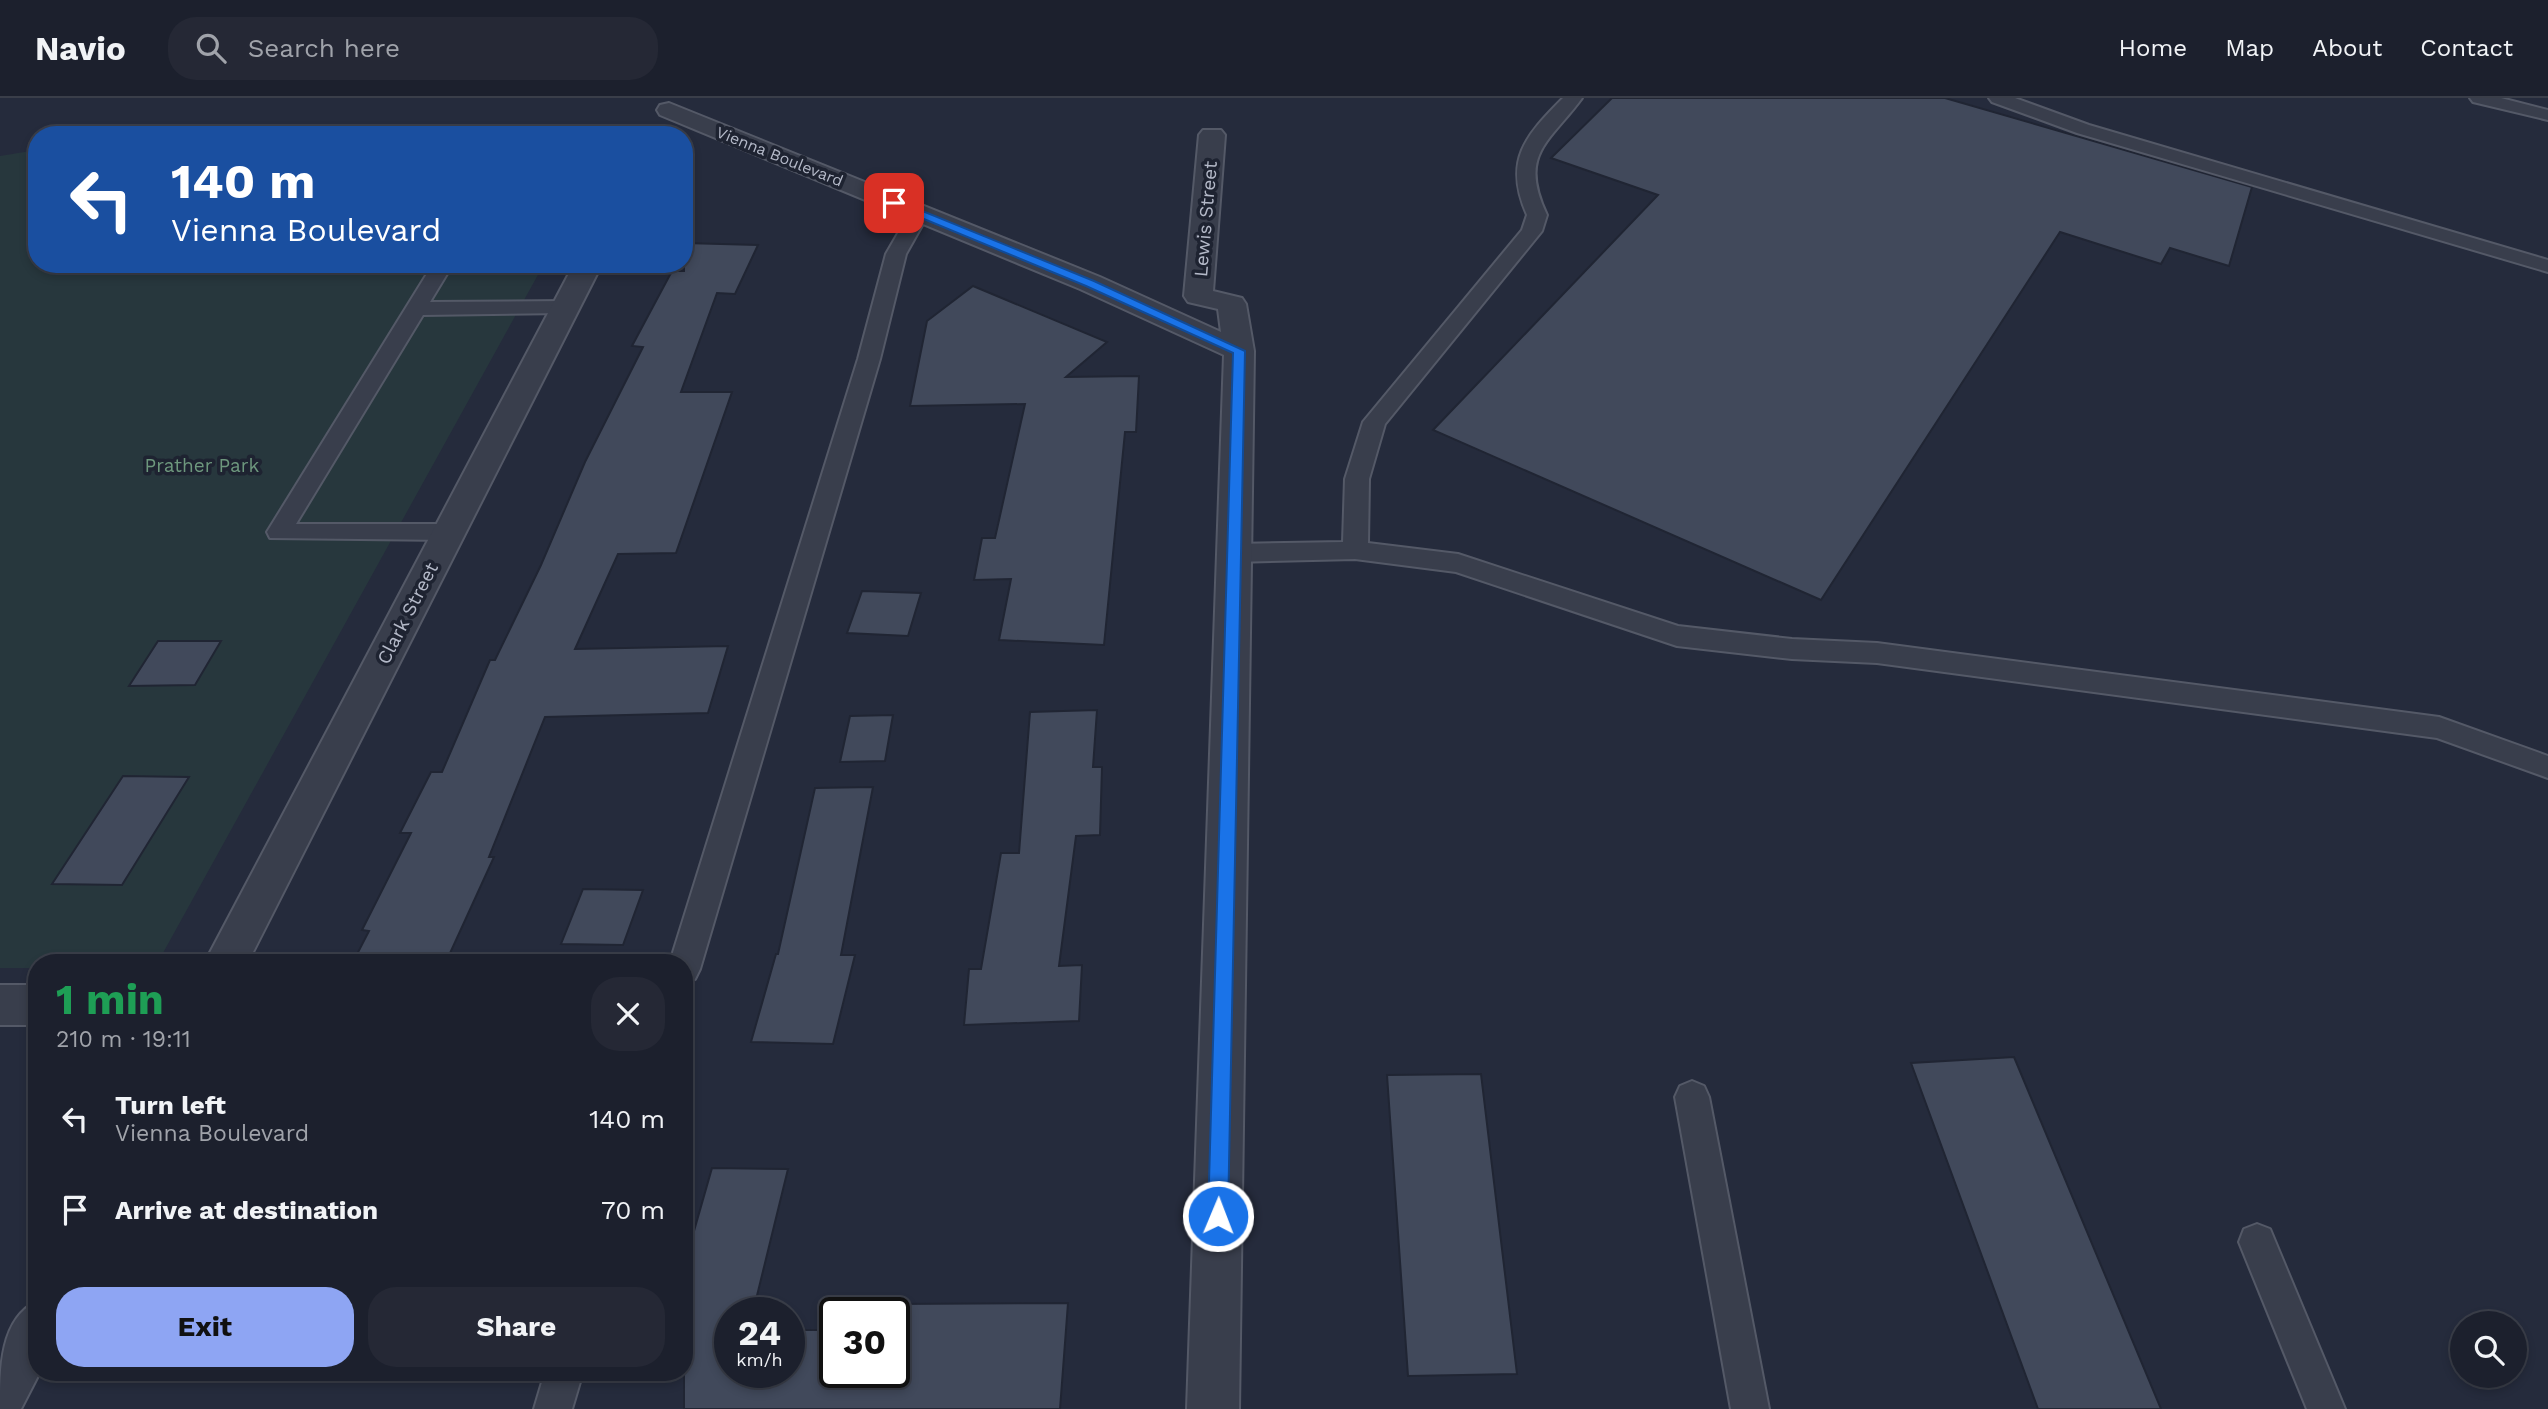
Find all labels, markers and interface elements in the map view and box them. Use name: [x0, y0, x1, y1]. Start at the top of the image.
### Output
search box: [168, 17, 658, 80]
text: Navio: [35, 29, 126, 68]
icon: search: [192, 29, 230, 67]
text: Search here: [248, 33, 400, 63]
text: Home: [2119, 34, 2187, 62]
text: Map: [2225, 34, 2274, 62]
text: About: [2312, 34, 2382, 62]
text: Contact: [2420, 34, 2513, 62]
street label: Vienna Boulevard: [714, 122, 846, 191]
text: 140 m: [171, 152, 315, 210]
icon: left: [56, 154, 147, 245]
street label: Lewis Street: [1189, 160, 1222, 278]
pin: [864, 173, 924, 233]
icon: arrive: [875, 184, 913, 222]
text: Vienna Boulevard: [171, 211, 441, 249]
park label: Prather Park: [145, 454, 260, 477]
street label: Clark Street: [372, 558, 443, 668]
text: 1 min: [56, 975, 164, 1024]
button: close: [591, 977, 665, 1051]
text: 210 m · 19:11: [56, 1026, 191, 1053]
text: Turn left: [115, 1090, 226, 1120]
icon: left: [56, 1100, 94, 1138]
text: 140 m: [589, 1104, 665, 1134]
text: Vienna Boulevard: [115, 1120, 309, 1147]
position arrow: [1181, 1179, 1255, 1253]
icon: arrive: [56, 1191, 94, 1229]
text: Arrive at destination: [115, 1195, 378, 1225]
text: 70 m: [601, 1195, 665, 1225]
button: Exit: [56, 1287, 354, 1367]
button: Share: [368, 1287, 665, 1367]
speed limit sign: 30: [819, 1297, 910, 1388]
map controls: [2450, 1311, 2527, 1388]
button: search: [2450, 1311, 2527, 1388]
text: 24: [738, 1312, 781, 1354]
text: km/h: [736, 1349, 783, 1370]

